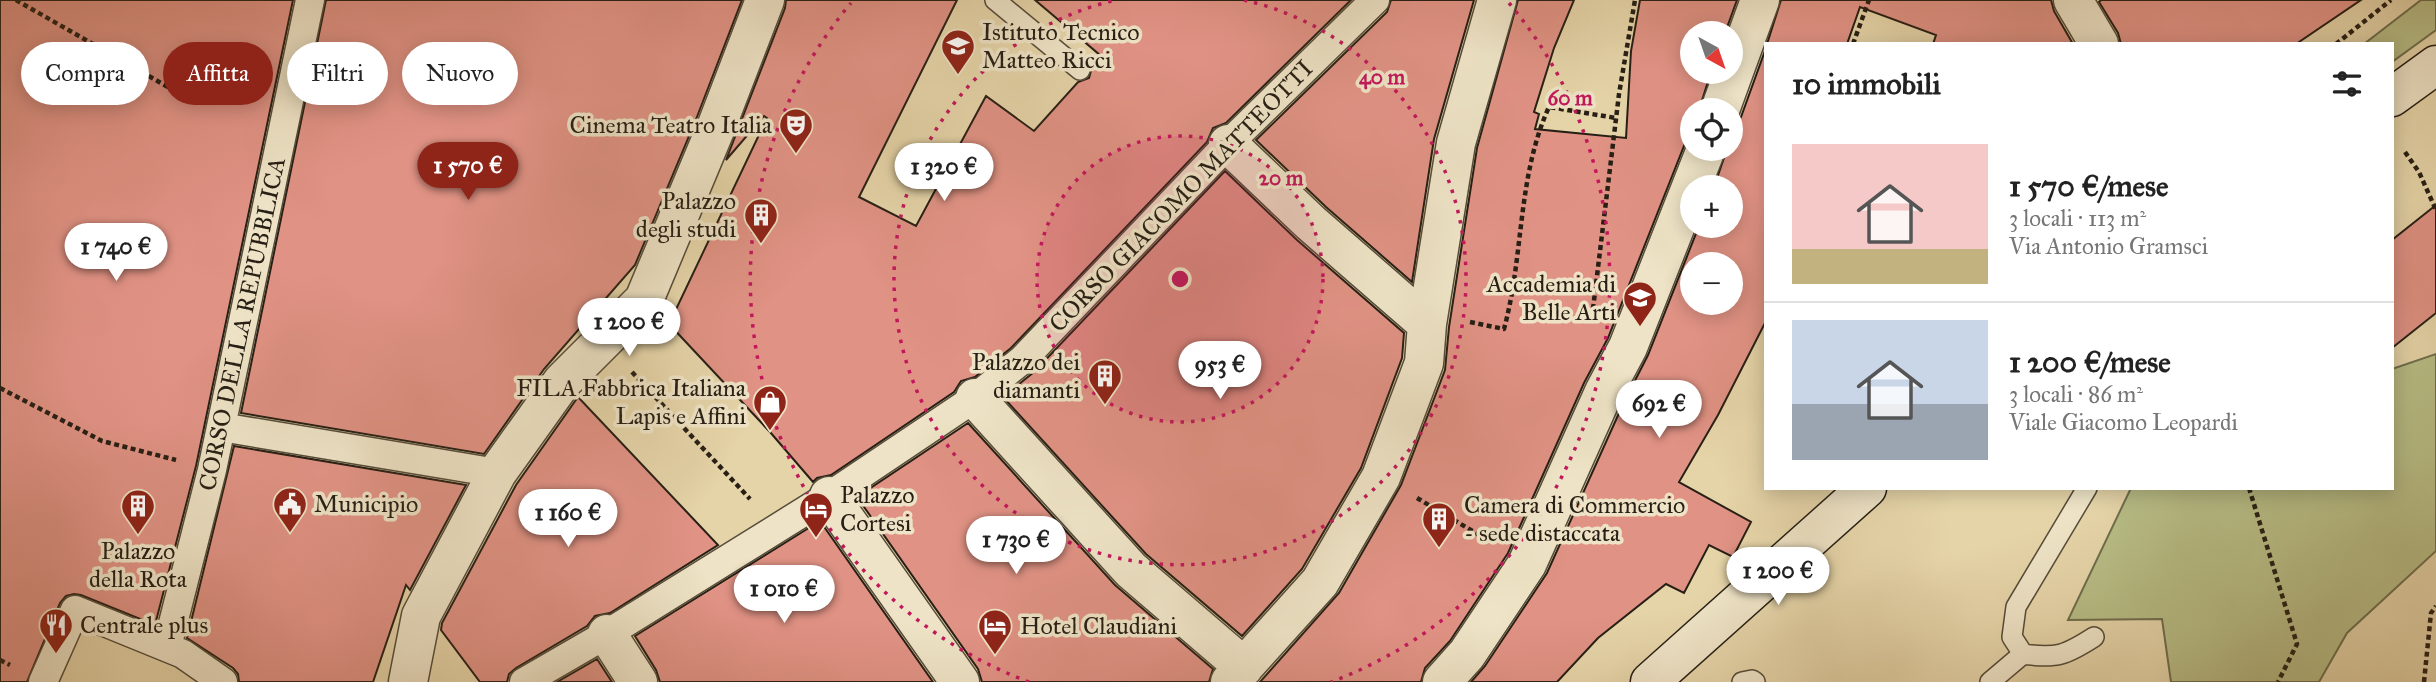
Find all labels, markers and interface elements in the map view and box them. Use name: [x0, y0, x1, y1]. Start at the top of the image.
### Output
place label: Istituto Tecnico Matteo Ricci: [982, 17, 1140, 75]
north arrow: [1680, 21, 1743, 84]
map controls: [1680, 21, 1743, 315]
school or university icon: Istituto Tecnico Matteo Ricci: [939, 27, 977, 76]
chip: Compra: [21, 42, 149, 105]
chip: Affitta: [163, 42, 273, 105]
chip: Filtri: [287, 42, 388, 105]
chip: Nuovo: [402, 42, 518, 105]
street label: CORSO GIACOMO MATTEOTTI: [1043, 54, 1319, 338]
text: 40 m: [1359, 64, 1405, 90]
icon: filters: [2328, 65, 2366, 103]
text: 10 immobili: [1792, 66, 1941, 102]
text: 60 m: [1547, 85, 1593, 111]
button: locate: [1680, 98, 1743, 161]
theatre icon: Cinema Teatro Italia: [777, 106, 815, 155]
place label: Cinema Teatro Italia: [570, 110, 773, 140]
pin: 1 570 €: [403, 142, 533, 202]
pin: 1 320 €: [879, 144, 1009, 203]
text: 1 570 €: [433, 151, 503, 179]
text: 1 320 €: [911, 152, 977, 180]
street label: CORSO DELLA REPUBBLICA: [192, 154, 292, 494]
text: 20 m: [1259, 165, 1304, 191]
text: 1 570 €/mese: [2009, 168, 2169, 204]
icon: home: [1848, 172, 1932, 256]
button: +: [1680, 175, 1743, 238]
place label: Palazzo degli studi: [636, 186, 736, 244]
building icon: Palazzo degli studi: [742, 196, 780, 245]
text: 3 locali · 113 m²: [2009, 204, 2146, 232]
pin: 1 740 €: [51, 224, 181, 283]
text: 1 740 €: [81, 232, 151, 260]
text: Via Antonio Gramsci: [2009, 232, 2208, 260]
button: −: [1680, 252, 1743, 315]
centre of rings: [1168, 267, 1192, 291]
place label: Accademia di Belle Arti: [1486, 269, 1616, 327]
school or university icon: Accademia di Belle Arti: [1621, 279, 1659, 328]
pin: 1 200 €: [564, 298, 694, 358]
text: 1 200 €: [593, 307, 665, 335]
pin: 953 €: [1171, 342, 1269, 401]
text: 1 200 €/mese: [2009, 344, 2171, 380]
place label: Palazzo dei diamanti: [972, 347, 1080, 405]
icon: home: [1848, 348, 1932, 432]
text: 953 €: [1194, 350, 1246, 378]
building icon: Palazzo dei diamanti: [1086, 357, 1124, 406]
place label: FILA Fabbrica Italiana Lapis e Affini: [516, 373, 747, 431]
pin: 692 €: [1610, 380, 1708, 440]
text: 3 locali · 86 m²: [2009, 380, 2143, 408]
shop icon: FILA Fabbrica Italiana Lapis e Affini: [751, 383, 789, 432]
text: 692 €: [1632, 389, 1686, 417]
text: Viale Giacomo Leopardi: [2009, 408, 2238, 436]
place label: Palazzo Cortesi: [840, 480, 915, 538]
public building icon: Municipio: [271, 485, 309, 534]
building icon: Palazzo della Rota: [119, 487, 157, 536]
place label: Municipio: [314, 489, 418, 519]
pin: 1 160 €: [503, 490, 633, 549]
hotel icon: Palazzo Cortesi: [797, 490, 835, 539]
place label: Camera di Commercio - sede distaccata: [1464, 490, 1685, 548]
text: 1 160 €: [534, 498, 602, 526]
building icon: Camera di Commercio - sede distaccata: [1420, 500, 1458, 549]
pin: 1 730 €: [951, 516, 1081, 576]
text: 1 730 €: [982, 525, 1050, 553]
place label: Palazzo della Rota: [89, 536, 188, 594]
pin: 1 200 €: [1713, 548, 1843, 607]
text: 1 200 €: [1742, 556, 1814, 584]
pin: 1 010 €: [719, 566, 849, 625]
text: 1 010 €: [750, 574, 818, 602]
restaurant icon: Centrale plus: [37, 606, 75, 655]
hotel icon: Hotel Claudiani: [976, 607, 1014, 656]
place label: Centrale plus: [80, 610, 208, 640]
place label: Hotel Claudiani: [1020, 611, 1177, 641]

